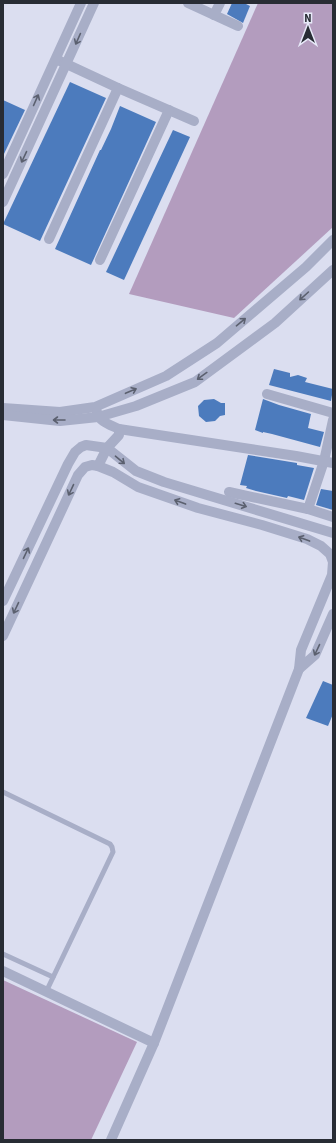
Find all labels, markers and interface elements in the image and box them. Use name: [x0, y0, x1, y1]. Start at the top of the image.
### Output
north arrow: [288, 8, 328, 48]
text: N: [304, 11, 312, 26]
one-way arrow: [73, 32, 81, 44]
one-way arrow: [33, 94, 40, 106]
one-way arrow: [19, 150, 27, 162]
one-way arrow: [299, 292, 309, 301]
one-way arrow: [235, 318, 246, 327]
one-way arrow: [197, 372, 208, 381]
one-way arrow: [125, 387, 137, 394]
one-way arrow: [53, 416, 66, 424]
one-way arrow: [115, 455, 126, 464]
one-way arrow: [67, 483, 74, 495]
one-way arrow: [174, 497, 186, 505]
one-way arrow: [234, 502, 247, 509]
one-way arrow: [299, 534, 311, 542]
one-way arrow: [23, 548, 30, 560]
one-way arrow: [12, 601, 19, 613]
one-way arrow: [313, 643, 320, 655]

